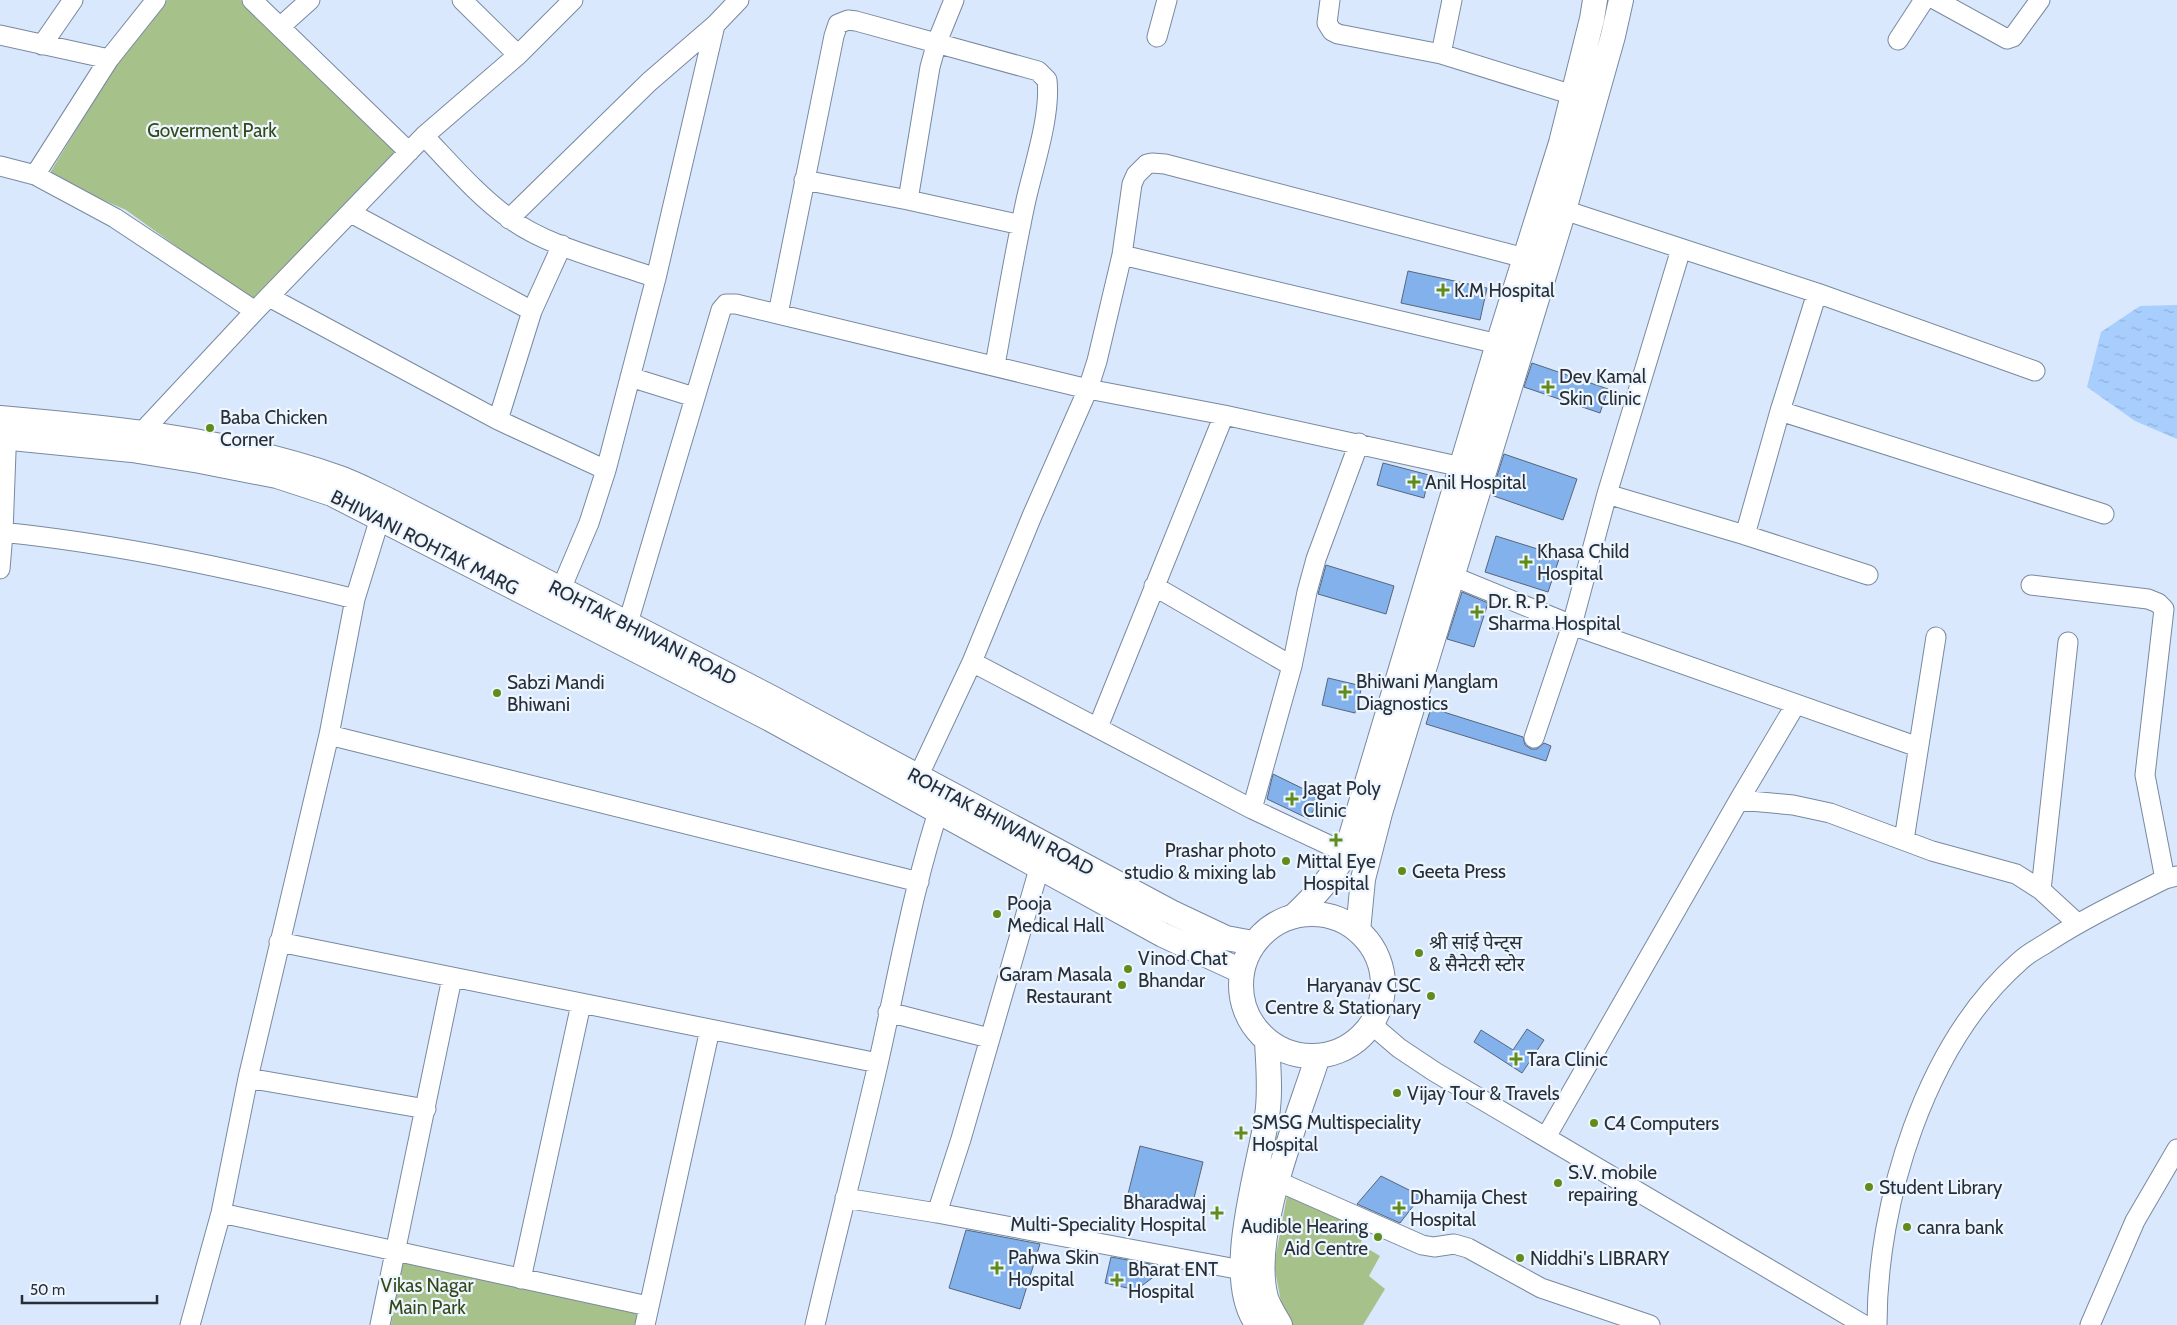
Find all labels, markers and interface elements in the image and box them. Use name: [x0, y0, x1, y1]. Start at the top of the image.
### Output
park label: Goverment Park: [147, 119, 277, 142]
place label: K.M Hospital: [1454, 279, 1555, 302]
marker: K.M Hospital: [1436, 283, 1450, 297]
place label: Dev Kamal Skin Clinic: [1559, 365, 1647, 410]
marker: Dev Kamal Skin Clinic: [1541, 380, 1555, 394]
place label: Baba Chicken Corner: [220, 406, 328, 451]
marker: Baba Chicken Corner: [204, 422, 216, 434]
place label: Anil Hospital: [1425, 471, 1527, 494]
marker: Anil Hospital: [1407, 475, 1421, 489]
street label: BHIWANI ROHTAK MARG: [327, 485, 523, 600]
place label: Khasa Child Hospital: [1537, 540, 1629, 585]
marker: Khasa Child Hospital: [1519, 555, 1533, 569]
street label: ROHTAK BHIWANI ROAD: [545, 575, 741, 690]
place label: Dr. R. P. Sharma Hospital: [1488, 590, 1621, 635]
marker: Dr. R. P. Sharma Hospital: [1470, 605, 1484, 619]
place label: Bhiwani Manglam Diagnostics: [1356, 670, 1498, 715]
place label: Sabzi Mandi Bhiwani: [507, 671, 604, 716]
marker: Bhiwani Manglam Diagnostics: [1338, 685, 1352, 699]
marker: Sabzi Mandi Bhiwani: [491, 687, 503, 699]
street label: ROHTAK BHIWANI ROAD: [904, 763, 1098, 880]
place label: Jagat Poly Clinic: [1302, 777, 1381, 822]
marker: Jagat Poly Clinic: [1285, 792, 1299, 806]
marker: Mittal Eye Hospital: [1329, 833, 1343, 847]
place label: Prashar photo studio & mixing lab: [1124, 839, 1276, 884]
place label: Mittal Eye Hospital: [1296, 850, 1376, 895]
marker: Prashar photo studio & mixing lab: [1280, 855, 1292, 867]
place label: Geeta Press: [1412, 860, 1506, 883]
marker: Geeta Press: [1396, 865, 1408, 877]
place label: Pooja Medical Hall: [1007, 892, 1105, 937]
marker: Pooja Medical Hall: [991, 908, 1003, 920]
place label: श्री सांई पेन्ट्स & सैनेटरी स्टोर: [1429, 931, 1526, 976]
place label: Vinod Chat Bhandar: [1138, 947, 1228, 992]
marker: श्री सांई पेन्ट्स & सैनेटरी स्टोर: [1413, 947, 1425, 959]
place label: Garam Masala Restaurant: [999, 963, 1113, 1008]
marker: Vinod Chat Bhandar: [1122, 963, 1134, 975]
place label: Haryanav CSC Centre & Stationary: [1265, 974, 1421, 1019]
marker: Garam Masala Restaurant: [1116, 979, 1128, 991]
marker: Haryanav CSC Centre & Stationary: [1425, 990, 1437, 1002]
place label: Tara Clinic: [1527, 1048, 1608, 1071]
marker: Tara Clinic: [1509, 1052, 1523, 1066]
place label: Vijay Tour & Travels: [1407, 1082, 1560, 1105]
marker: Vijay Tour & Travels: [1391, 1087, 1403, 1099]
place label: SMSG Multispeciality Hospital: [1252, 1111, 1422, 1156]
place label: C4 Computers: [1604, 1112, 1719, 1135]
marker: C4 Computers: [1588, 1117, 1600, 1129]
marker: SMSG Multispeciality Hospital: [1234, 1126, 1248, 1140]
place label: S.V. mobile repairing: [1568, 1161, 1657, 1206]
place label: Student Library: [1879, 1176, 2003, 1199]
marker: S.V. mobile repairing: [1552, 1177, 1564, 1189]
marker: Student Library: [1863, 1181, 1875, 1193]
place label: Dhamija Chest Hospital: [1410, 1186, 1528, 1231]
place label: Bharadwaj Multi-Speciality Hospital: [1010, 1191, 1207, 1236]
marker: Dhamija Chest Hospital: [1392, 1201, 1406, 1215]
marker: Bharadwaj Multi-Speciality Hospital: [1210, 1206, 1224, 1220]
place label: Audible Hearing Aid Centre: [1241, 1215, 1369, 1260]
place label: canra bank: [1917, 1216, 2004, 1239]
marker: canra bank: [1901, 1221, 1913, 1233]
marker: Audible Hearing Aid Centre: [1372, 1231, 1384, 1243]
place label: Pahwa Skin Hospital: [1008, 1246, 1099, 1291]
place label: Niddhi's LIBRARY: [1530, 1247, 1669, 1270]
marker: Niddhi's LIBRARY: [1514, 1252, 1526, 1264]
place label: Bharat ENT Hospital: [1128, 1258, 1218, 1303]
marker: Pahwa Skin Hospital: [990, 1261, 1004, 1275]
scale bar: [22, 1272, 158, 1304]
marker: Bharat ENT Hospital: [1110, 1273, 1124, 1287]
park label: Vikas Nagar Main Park: [380, 1274, 474, 1319]
text: 50 m: [30, 1281, 65, 1299]

